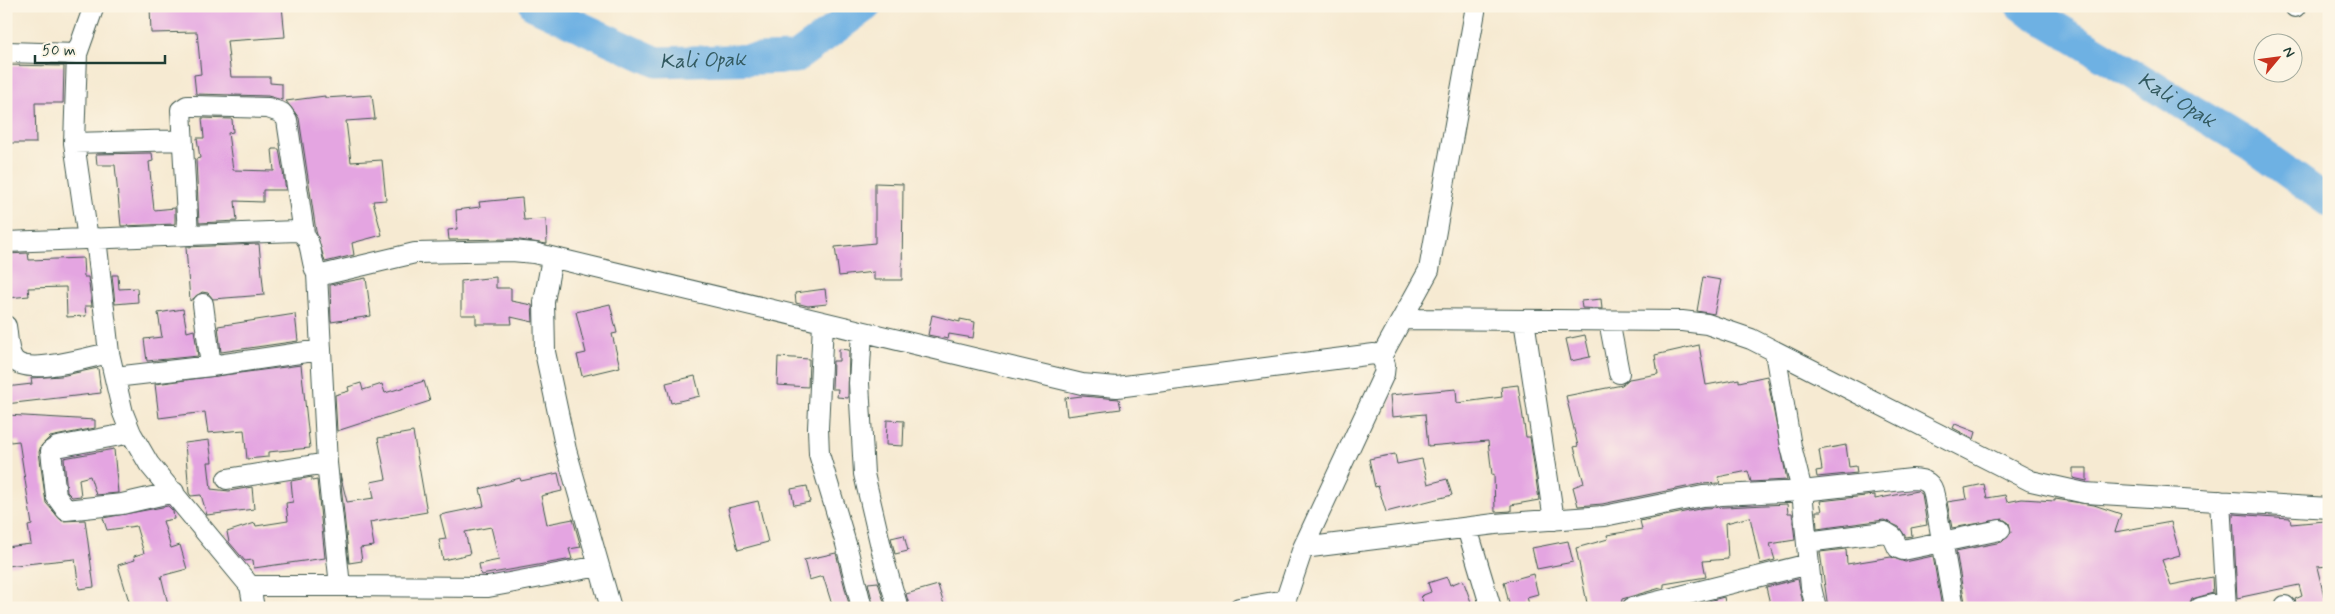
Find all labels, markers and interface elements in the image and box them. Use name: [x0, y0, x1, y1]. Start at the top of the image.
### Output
scale bar: [35, 32, 165, 64]
north arrow: [2252, 32, 2302, 82]
text: 50 m: [42, 41, 76, 61]
text: N: [2278, 44, 2299, 61]
water label: Kali Opak: [659, 45, 747, 76]
water label: Kali Opak: [2132, 66, 2222, 135]

